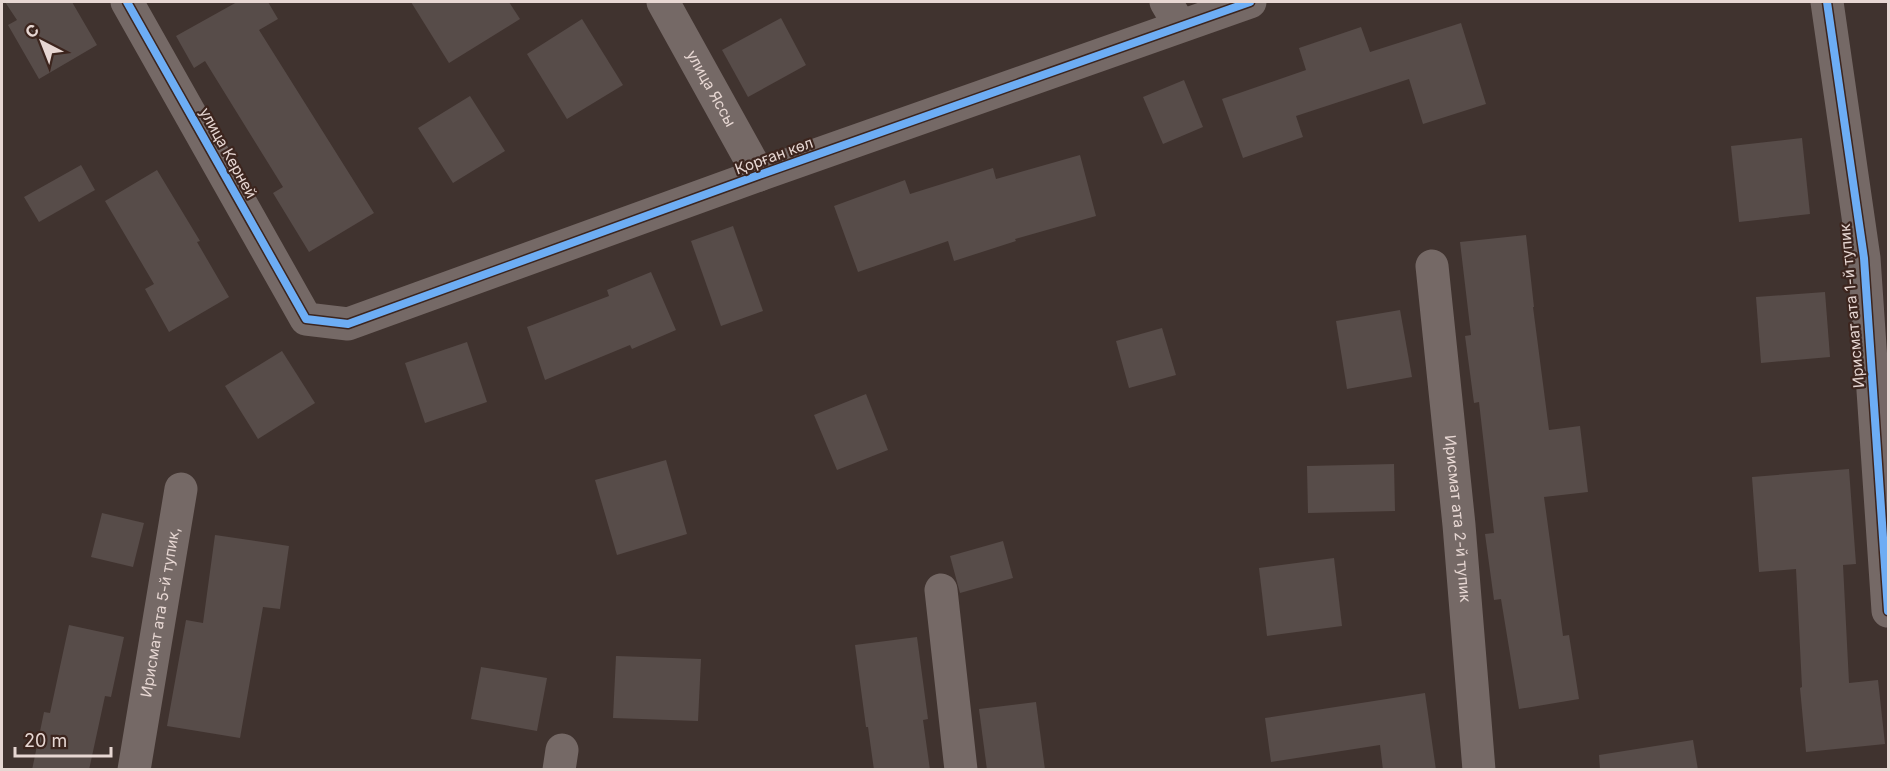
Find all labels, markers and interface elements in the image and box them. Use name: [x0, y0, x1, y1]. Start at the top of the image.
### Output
north arrow: [12, 12, 72, 72]
text: С: [21, 19, 43, 42]
street label: улица Яссы: [683, 47, 740, 130]
street label: улица Керней: [196, 104, 261, 201]
street label: Қорған көл: [732, 133, 815, 178]
street label: Ирисмат ата 1-й тупик: [1835, 223, 1868, 389]
street label: Ирисмат ата 2-й тупик: [1441, 434, 1475, 603]
street label: Ирисмат ата 5-й тупик,: [136, 526, 183, 699]
scale bar: [15, 720, 111, 758]
text: 20 m: [24, 730, 67, 751]

